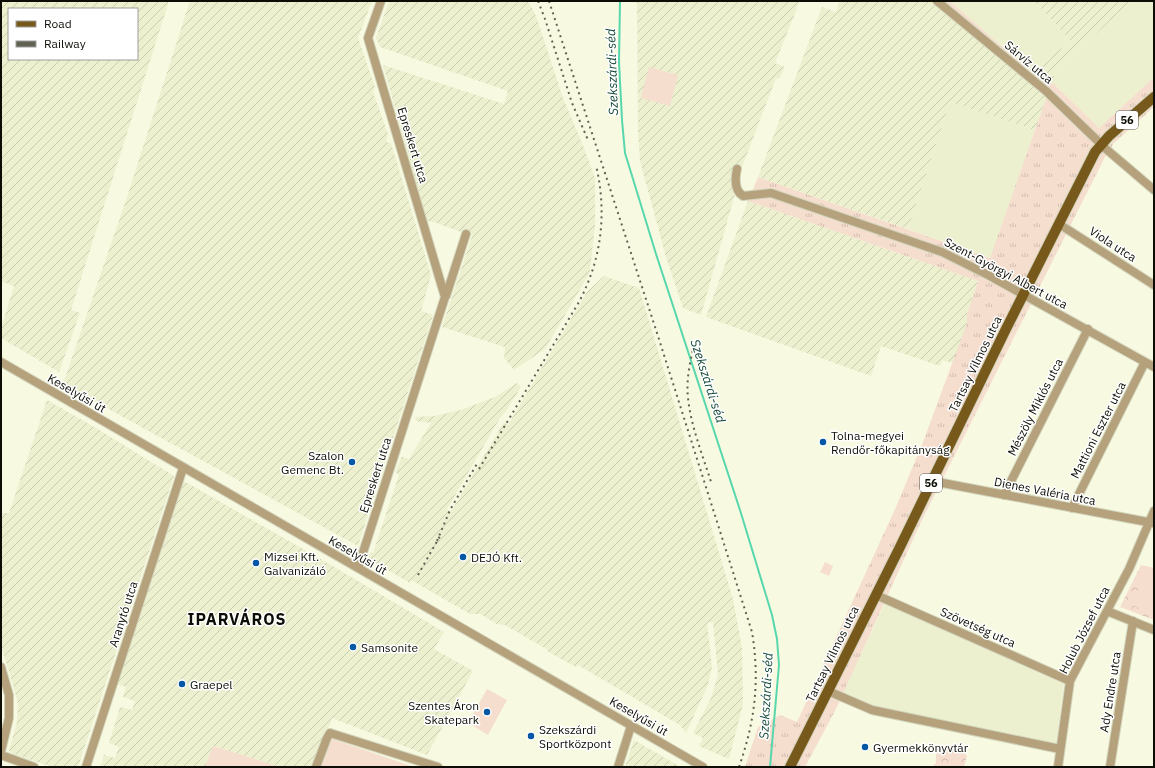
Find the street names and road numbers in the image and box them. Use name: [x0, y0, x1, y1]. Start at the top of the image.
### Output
street label: Sárvíz utca: [1002, 37, 1057, 87]
street label: Epreskert utca: [394, 105, 432, 185]
road number: 56: [1116, 111, 1138, 129]
street label: Viola utca: [1087, 223, 1140, 265]
street label: Szent-Györgyi Albert utca: [942, 234, 1071, 312]
street label: Tartsay Vilmos utca: [945, 313, 1005, 414]
street label: Mészöly Miklós utca: [1004, 355, 1066, 458]
street label: Keselyűsi út: [45, 370, 109, 416]
street label: Mattioni Eszter utca: [1067, 379, 1129, 481]
street label: Epreskert utca: [356, 435, 394, 515]
road number: 56: [920, 474, 942, 492]
street label: Dienes Valéria utca: [993, 474, 1098, 508]
street label: Keselyűsi út: [326, 532, 390, 578]
street label: Aranytó utca: [105, 579, 141, 649]
street label: Holub József utca: [1056, 583, 1113, 676]
street label: Tartsay Vilmos utca: [802, 603, 862, 704]
street label: Szövetség utca: [938, 604, 1018, 650]
street label: Ady Endre utca: [1096, 650, 1124, 733]
street label: Keselyűsi út: [607, 693, 671, 739]

